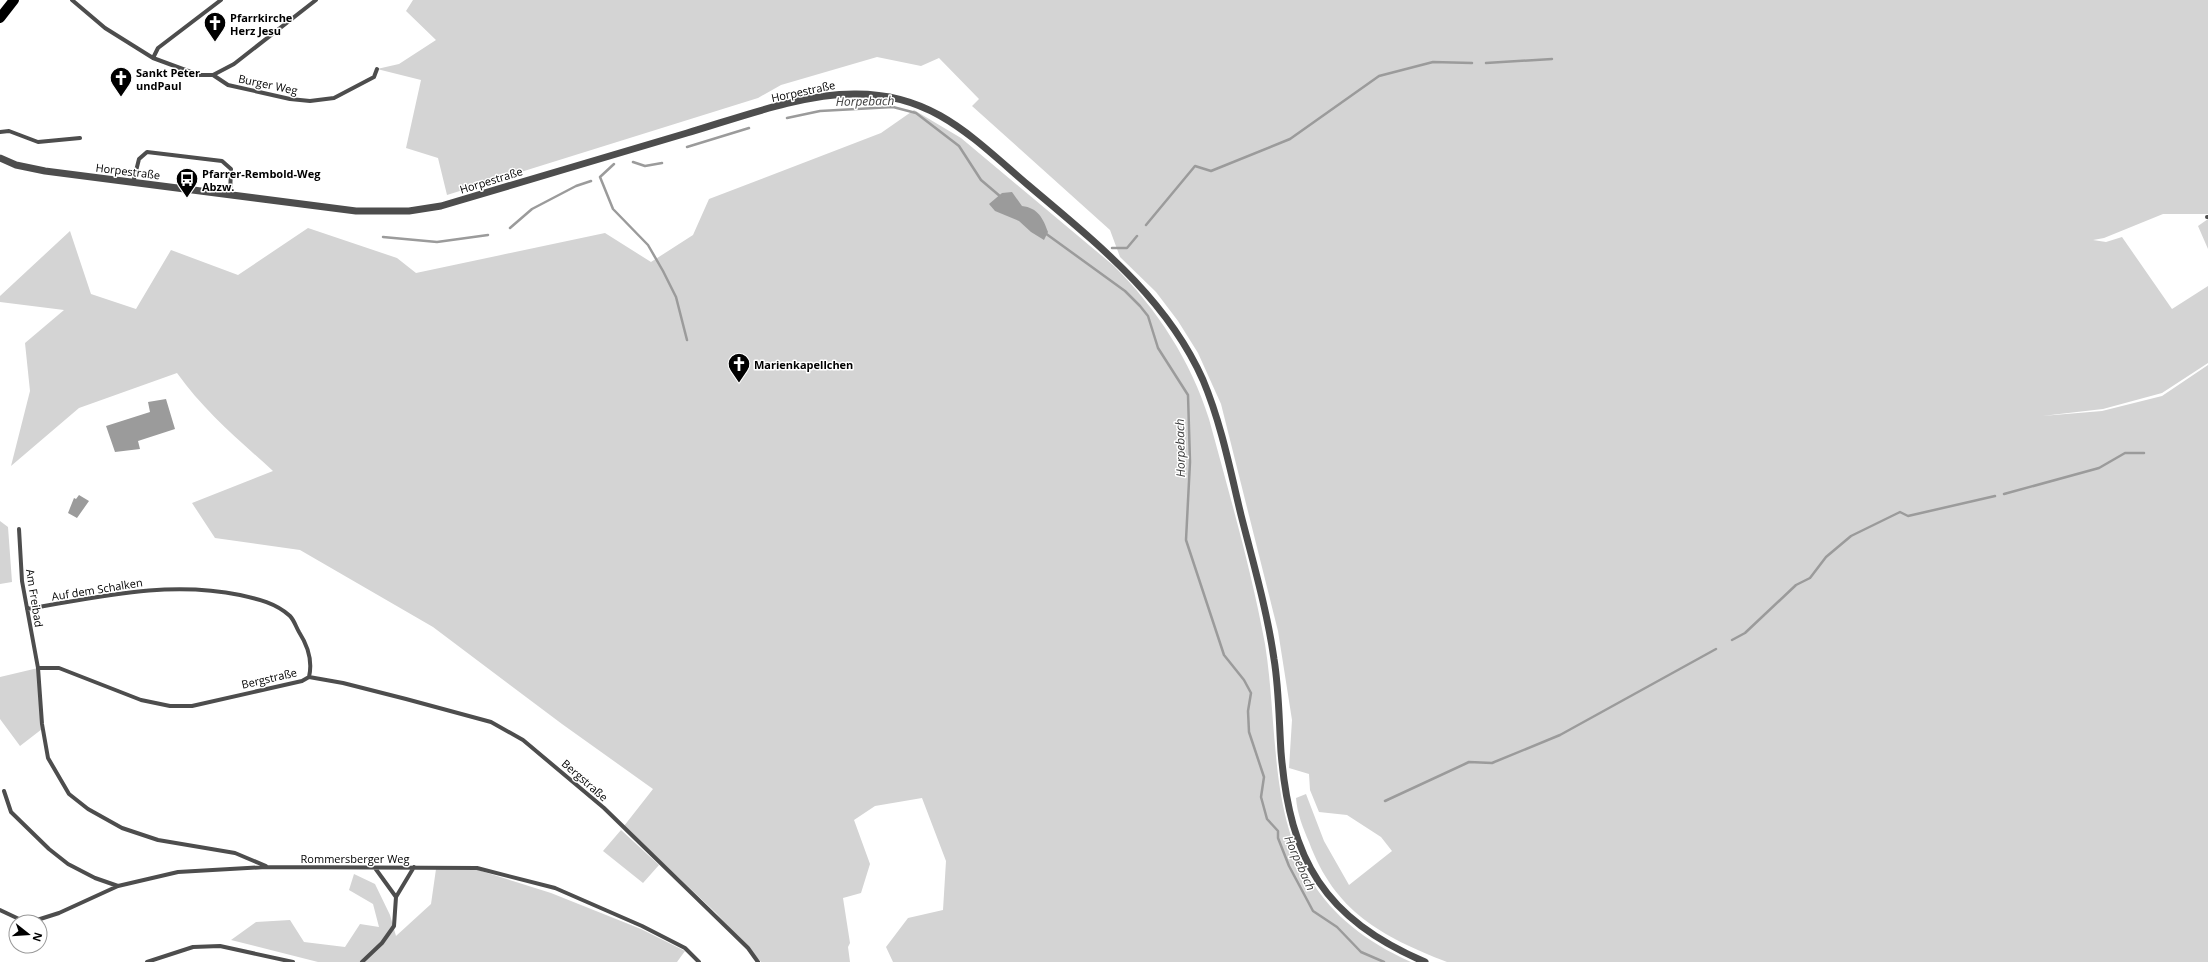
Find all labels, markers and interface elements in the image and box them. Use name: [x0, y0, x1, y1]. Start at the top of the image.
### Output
church icon: Pfarrkirche Herz Jesu: [202, 10, 228, 43]
place label: Pfarrkirche Herz Jesu: [230, 10, 293, 38]
church icon: Sankt Peter undPaul: [108, 65, 134, 98]
place label: Sankt Peter undPaul: [136, 65, 200, 93]
street label: Burger Weg: [237, 70, 299, 98]
street label: Horpestraße: [770, 77, 836, 105]
water label: Horpebach: [836, 92, 895, 110]
street label: Horpestraße: [95, 160, 161, 182]
street label: Horpestraße: [458, 163, 524, 197]
bus stop icon: Pfarrer-Rembold-Weg Abzw.: [174, 166, 200, 199]
place label: Pfarrer-Rembold-Weg Abzw.: [202, 166, 321, 194]
church icon: Marienkapellchen: [726, 351, 752, 384]
place label: Marienkapellchen: [754, 357, 853, 372]
water label: Horpebach: [1171, 418, 1189, 477]
street label: Am Freibad: [23, 568, 47, 628]
street label: Auf dem Schalken: [50, 574, 144, 604]
street label: Bergstraße: [240, 664, 298, 692]
street label: Bergstraße: [559, 756, 611, 804]
water label: Horpebach: [1280, 833, 1320, 893]
street label: Rommersberger Weg: [301, 851, 409, 866]
north arrow: [8, 914, 48, 954]
text: N: [30, 931, 47, 944]

